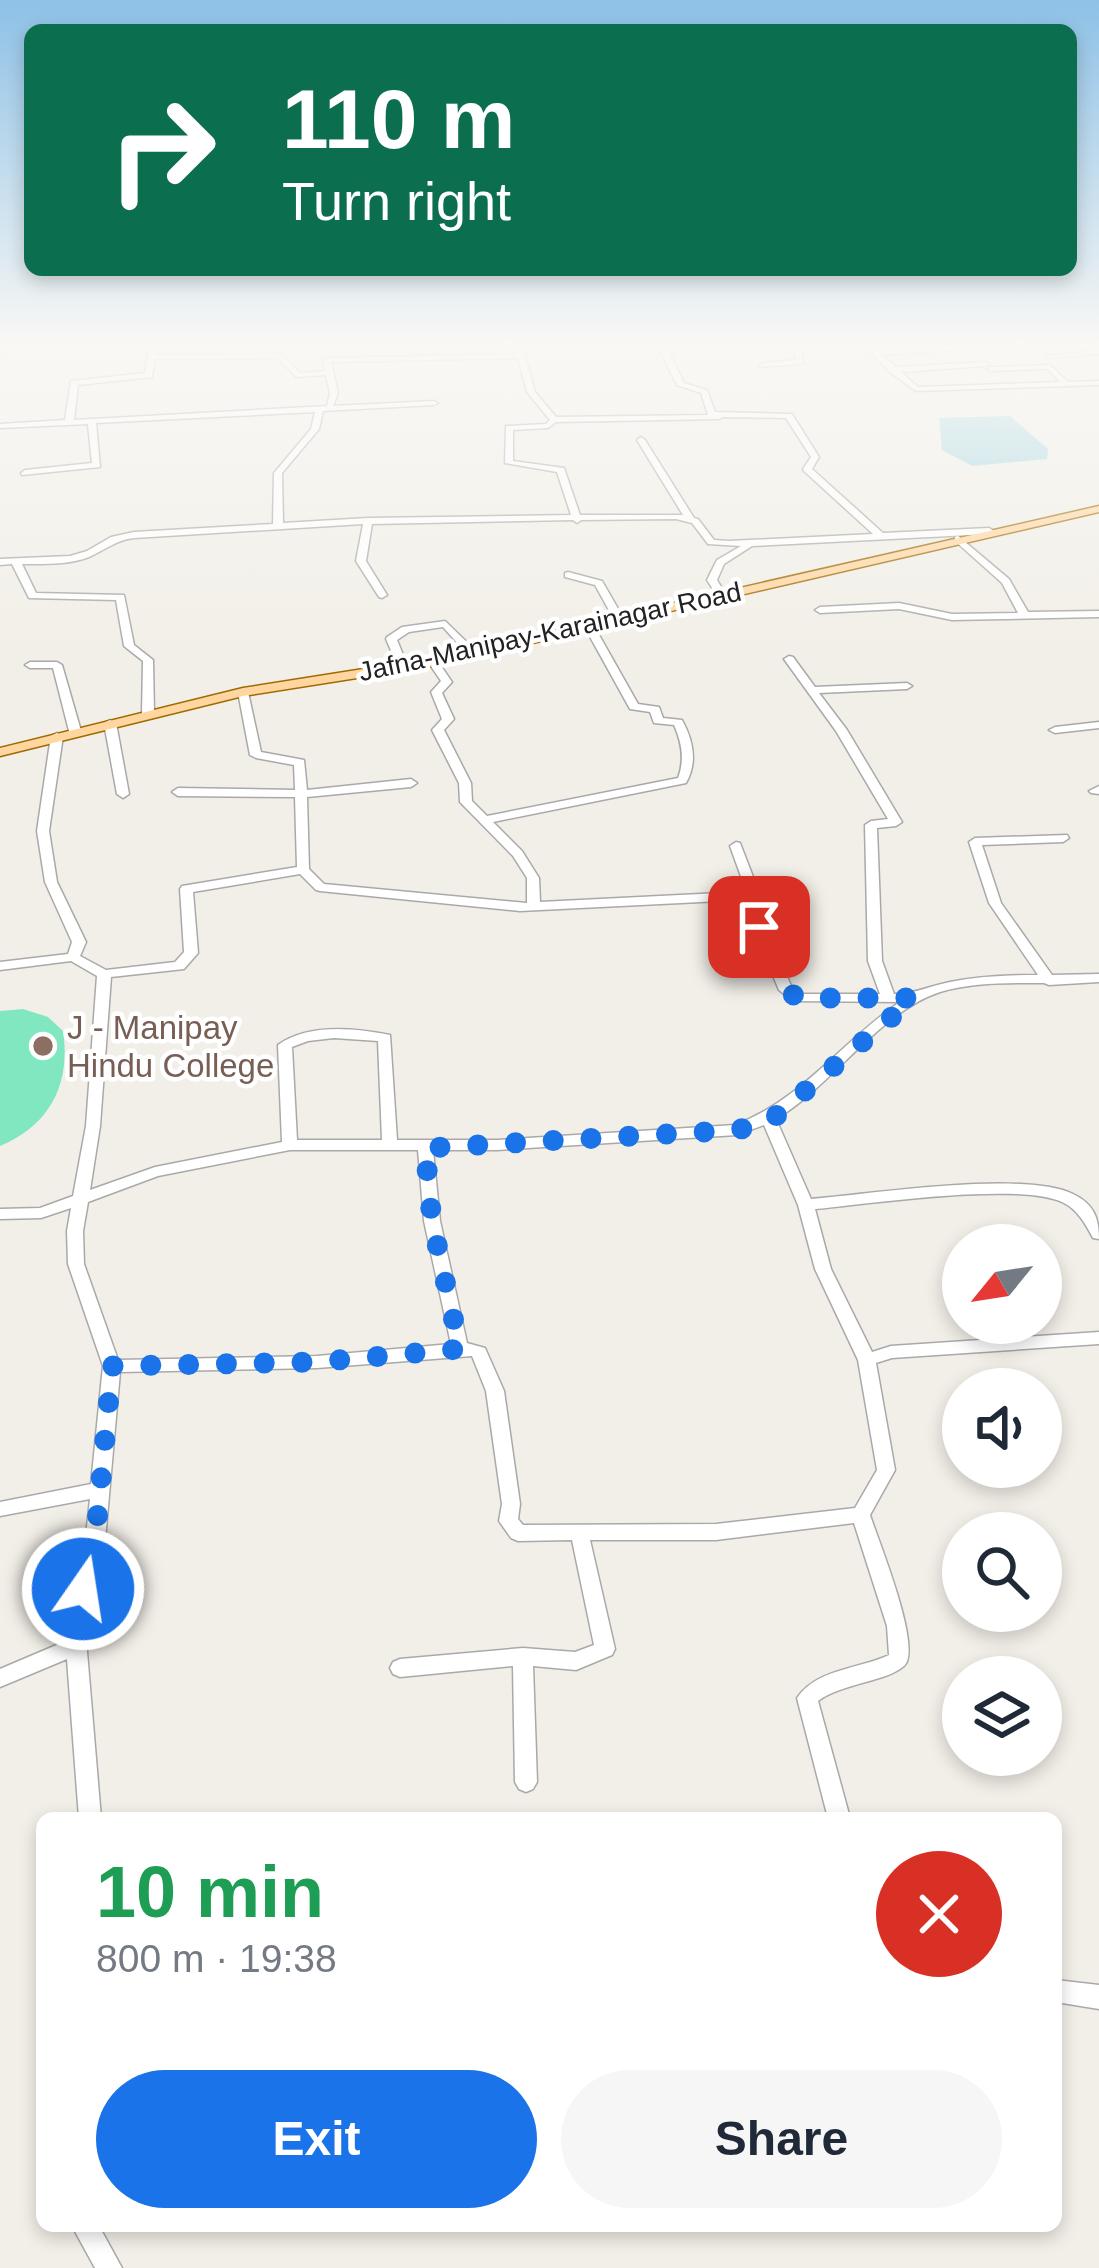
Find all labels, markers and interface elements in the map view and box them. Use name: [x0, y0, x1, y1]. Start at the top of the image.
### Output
icon: right: [84, 72, 240, 228]
text: 110 m: [282, 72, 516, 166]
text: Turn right: [282, 171, 511, 231]
street label: Jafna-Manipay-Karainagar Road: [356, 577, 744, 687]
pin: [708, 876, 810, 978]
icon: arrive: [726, 894, 792, 960]
place label: J - Manipay Hindu College: [67, 1009, 274, 1084]
marker: J - Manipay Hindu College: [30, 1033, 56, 1059]
north arrow: [942, 1224, 1062, 1344]
map controls: [942, 1224, 1062, 1776]
button: sound: [942, 1368, 1062, 1488]
button: search: [942, 1512, 1062, 1632]
position arrow: [20, 1526, 146, 1652]
button: layers: [942, 1656, 1062, 1776]
button: close: [876, 1851, 1002, 1977]
text: 10 min: [96, 1852, 324, 1932]
text: 800 m · 19:38: [96, 1937, 337, 1980]
button: Exit: [96, 2070, 537, 2208]
button: Share: [561, 2070, 1002, 2208]

